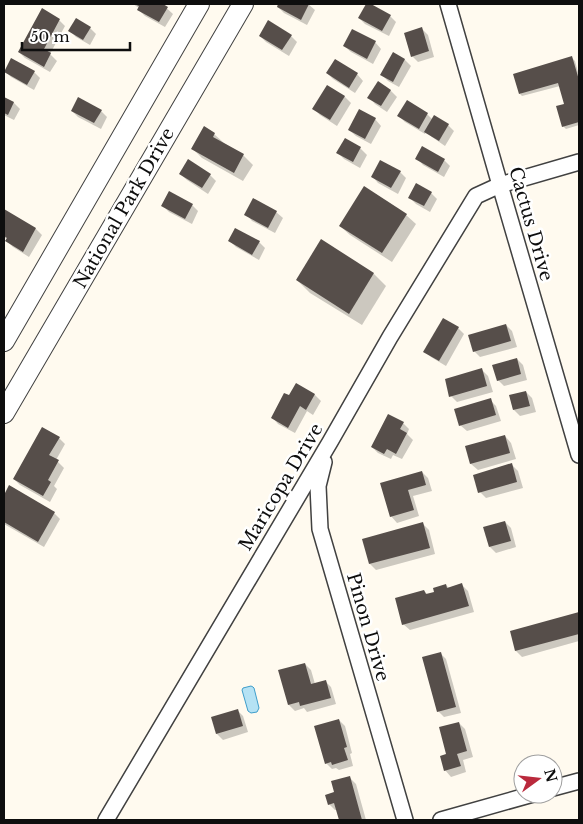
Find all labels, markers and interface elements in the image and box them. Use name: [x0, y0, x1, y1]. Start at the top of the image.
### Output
scale bar: [22, 20, 130, 52]
text: 50 m: [30, 27, 70, 46]
street label: National Park Drive: [69, 124, 179, 292]
street label: Cactus Drive: [504, 164, 558, 284]
street label: Maricopa Drive: [234, 419, 328, 555]
street label: Pinon Drive: [342, 570, 394, 684]
north arrow: [513, 754, 563, 804]
text: N: [540, 767, 561, 784]

